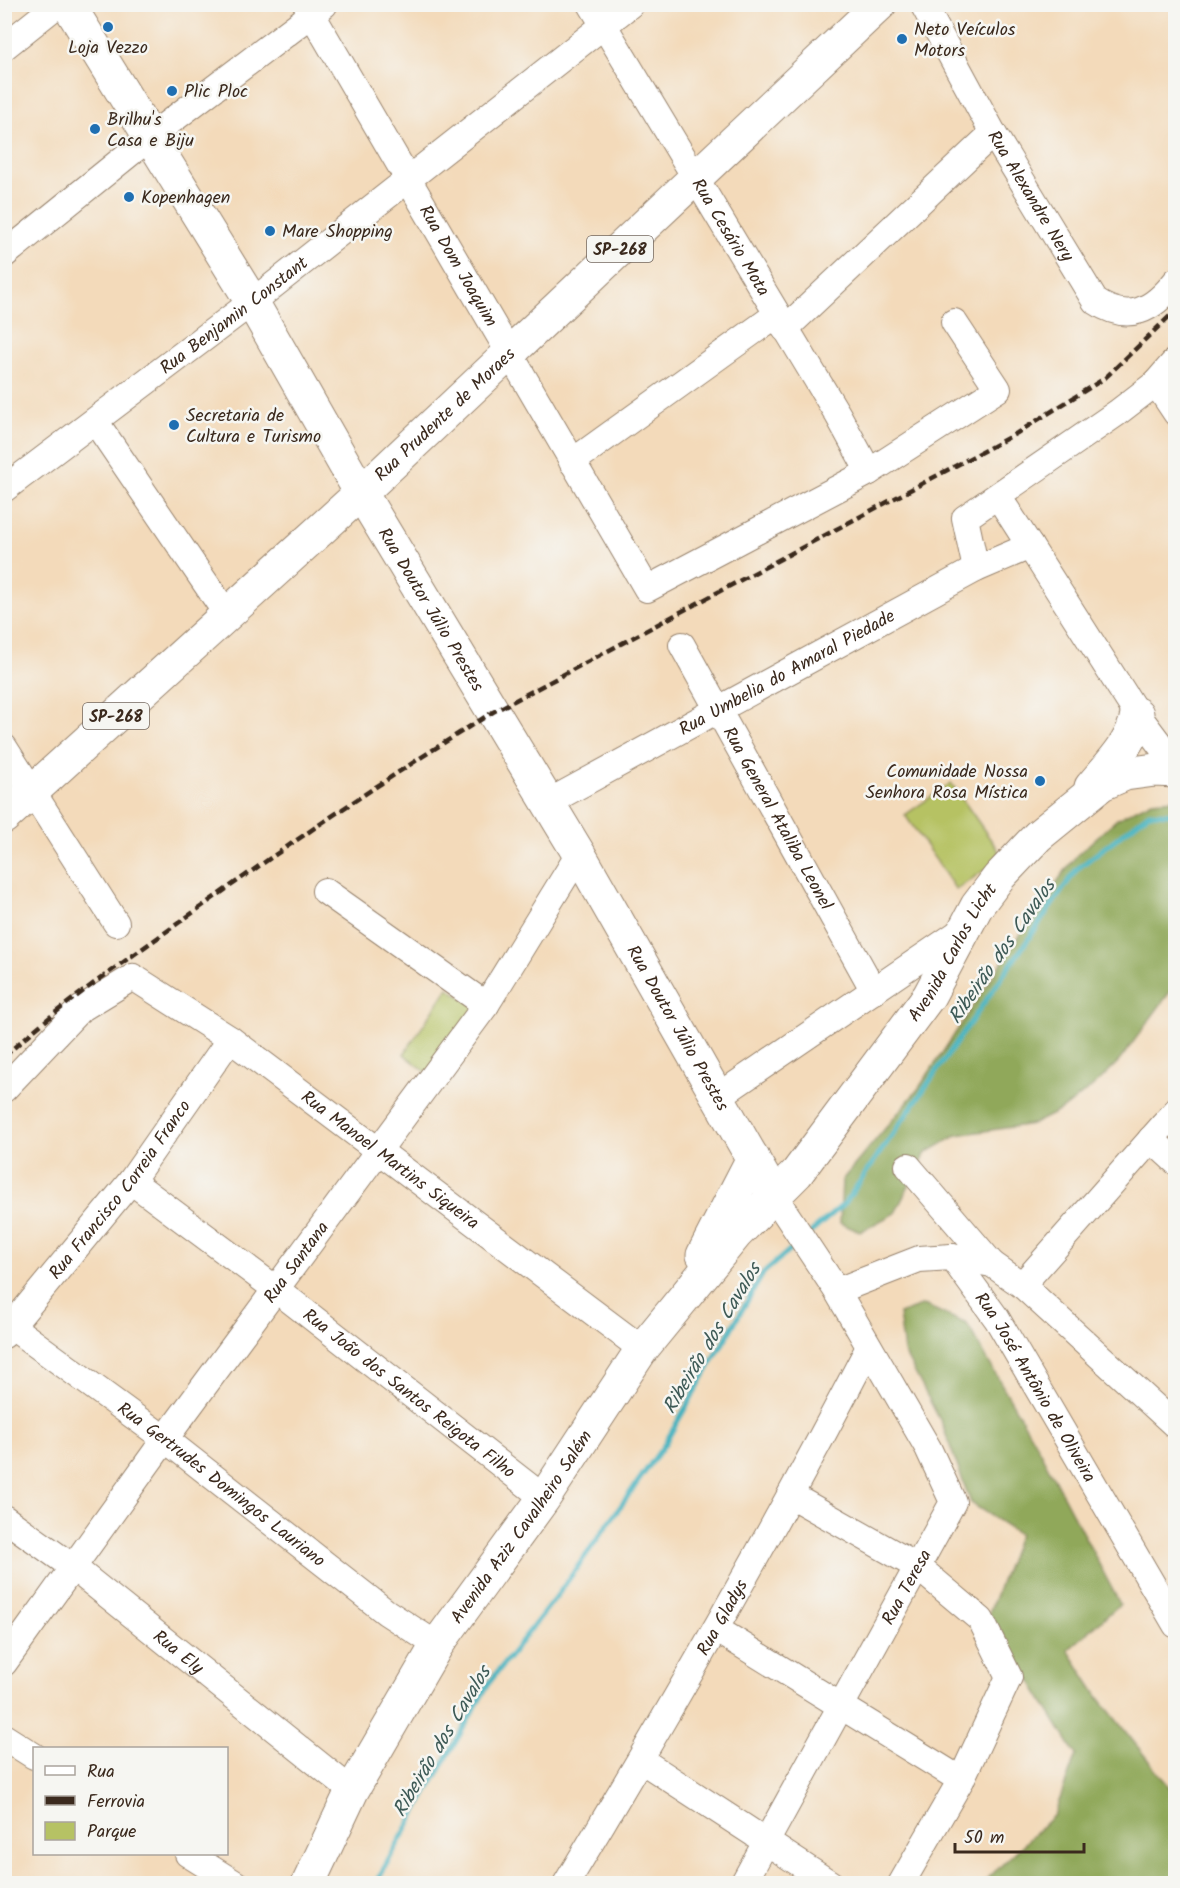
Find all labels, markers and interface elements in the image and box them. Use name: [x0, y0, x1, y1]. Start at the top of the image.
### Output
place label: Neto Veículos Motors: [914, 16, 1016, 66]
marker: Loja Vezzo: [101, 20, 115, 34]
marker: Neto Veículos Motors: [895, 32, 909, 46]
place label: Loja Vezzo: [68, 34, 148, 63]
place label: Plic Ploc: [184, 78, 248, 107]
marker: Plic Ploc: [165, 84, 179, 98]
place label: Brilhu's Casa e Biju: [107, 106, 194, 156]
marker: Brilhu's Casa e Biju: [88, 122, 102, 136]
street label: Rua Alexandre Nery: [979, 125, 1081, 268]
street label: Rua Cesário Mota: [683, 173, 777, 303]
place label: Kopenhagen: [141, 184, 230, 213]
marker: Kopenhagen: [122, 190, 136, 204]
street label: Rua Dom Joaquim: [410, 200, 504, 333]
place label: Mare Shopping: [282, 218, 393, 247]
marker: Mare Shopping: [263, 224, 277, 238]
road number: SP-268: [587, 236, 653, 262]
street label: Rua Benjamin Constant: [154, 249, 316, 383]
street label: Rua Prudente de Moraes: [368, 341, 523, 489]
place label: Secretaria de Cultura e Turismo: [186, 402, 321, 452]
marker: Secretaria de Cultura e Turismo: [167, 418, 181, 432]
street label: Rua Doutor Júlio Prestes: [369, 523, 491, 698]
street label: Rua Umbelia do Amaral Piedade: [674, 603, 901, 744]
road number: SP-268: [83, 703, 149, 729]
street label: Rua General Ataliba Leonel: [714, 722, 840, 917]
place label: Comunidade Nossa Senhora Rosa Mística: [865, 758, 1028, 808]
marker: Comunidade Nossa Senhora Rosa Mística: [1033, 774, 1047, 788]
water label: Ribeirão dos Cavalos: [940, 871, 1066, 1031]
street label: Avenida Carlos Licht: [901, 877, 1006, 1029]
street label: Rua Doutor Júlio Prestes: [618, 940, 736, 1117]
street label: Rua Manoel Martins Siqueira: [294, 1084, 485, 1238]
street label: Rua Francisco Correia Franco: [42, 1094, 199, 1287]
street label: Rua Santana: [257, 1216, 337, 1310]
water label: Ribeirão dos Cavalos: [655, 1255, 772, 1421]
street label: Rua José Antônio de Oliveira: [966, 1287, 1103, 1489]
street label: Rua João dos Santos Reigota Filho: [296, 1302, 521, 1487]
street label: Rua Gertrudes Domingos Lauriano: [110, 1395, 331, 1575]
street label: Avenida Aziz Cavalheiro Salém: [444, 1425, 601, 1631]
street label: Rua Teresa: [875, 1544, 940, 1631]
street label: Rua Gladys: [690, 1574, 757, 1662]
street label: Rua Ely: [146, 1623, 210, 1683]
water label: Ribeirão dos Cavalos: [385, 1658, 502, 1824]
legend: [33, 1747, 228, 1855]
text: Rua: [87, 1758, 115, 1787]
text: Ferrovia: [87, 1788, 145, 1817]
scale bar: [955, 1816, 1084, 1854]
text: Parque: [87, 1818, 136, 1847]
text: 50 m: [964, 1824, 1004, 1853]

